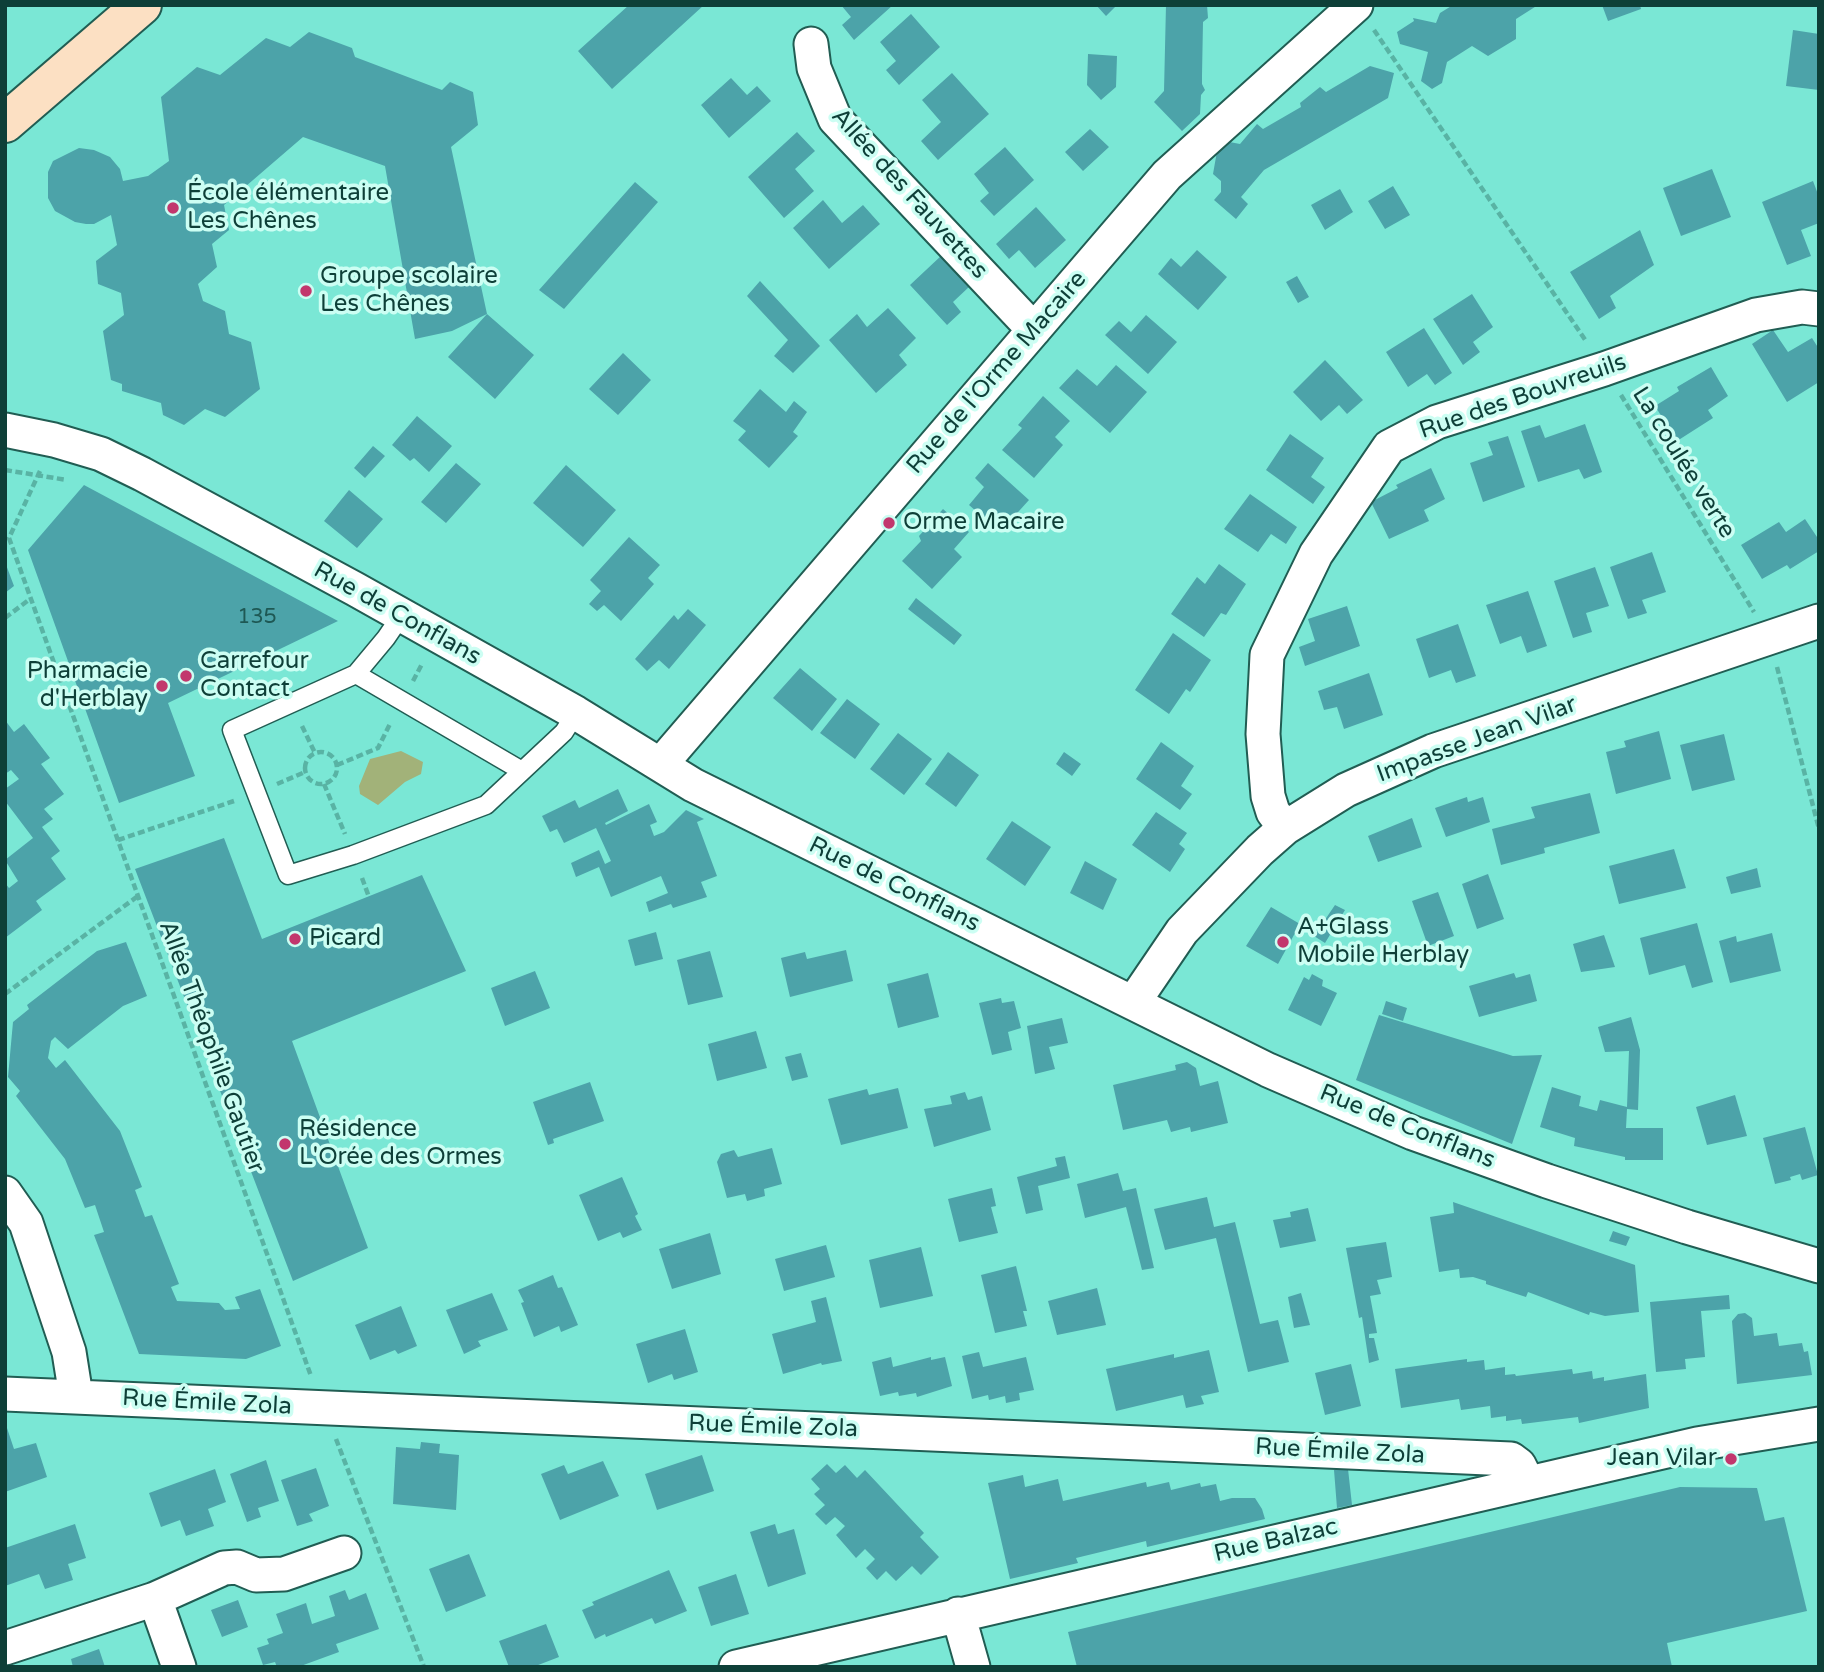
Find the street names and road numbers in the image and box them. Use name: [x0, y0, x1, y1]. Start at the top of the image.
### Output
street label: Allée des Fauvettes: [825, 103, 993, 285]
street label: Rue de l'Orme Macaire: [901, 266, 1093, 480]
street label: Rue des Bouvreuils: [1416, 348, 1630, 446]
street label: La coulée verte: [1625, 382, 1741, 544]
street label: Rue de Conflans: [308, 556, 486, 672]
street label: Impasse Jean Vilar: [1373, 691, 1581, 789]
street label: Rue de Conflans: [804, 831, 984, 939]
street label: Allée Théophile Gautier: [152, 917, 270, 1177]
street label: Rue de Conflans: [1315, 1079, 1499, 1175]
street label: Rue Émile Zola: [121, 1384, 293, 1422]
street label: Rue Émile Zola: [688, 1410, 858, 1444]
street label: Rue Émile Zola: [1254, 1433, 1426, 1471]
street label: Rue Balzac: [1211, 1513, 1341, 1569]

